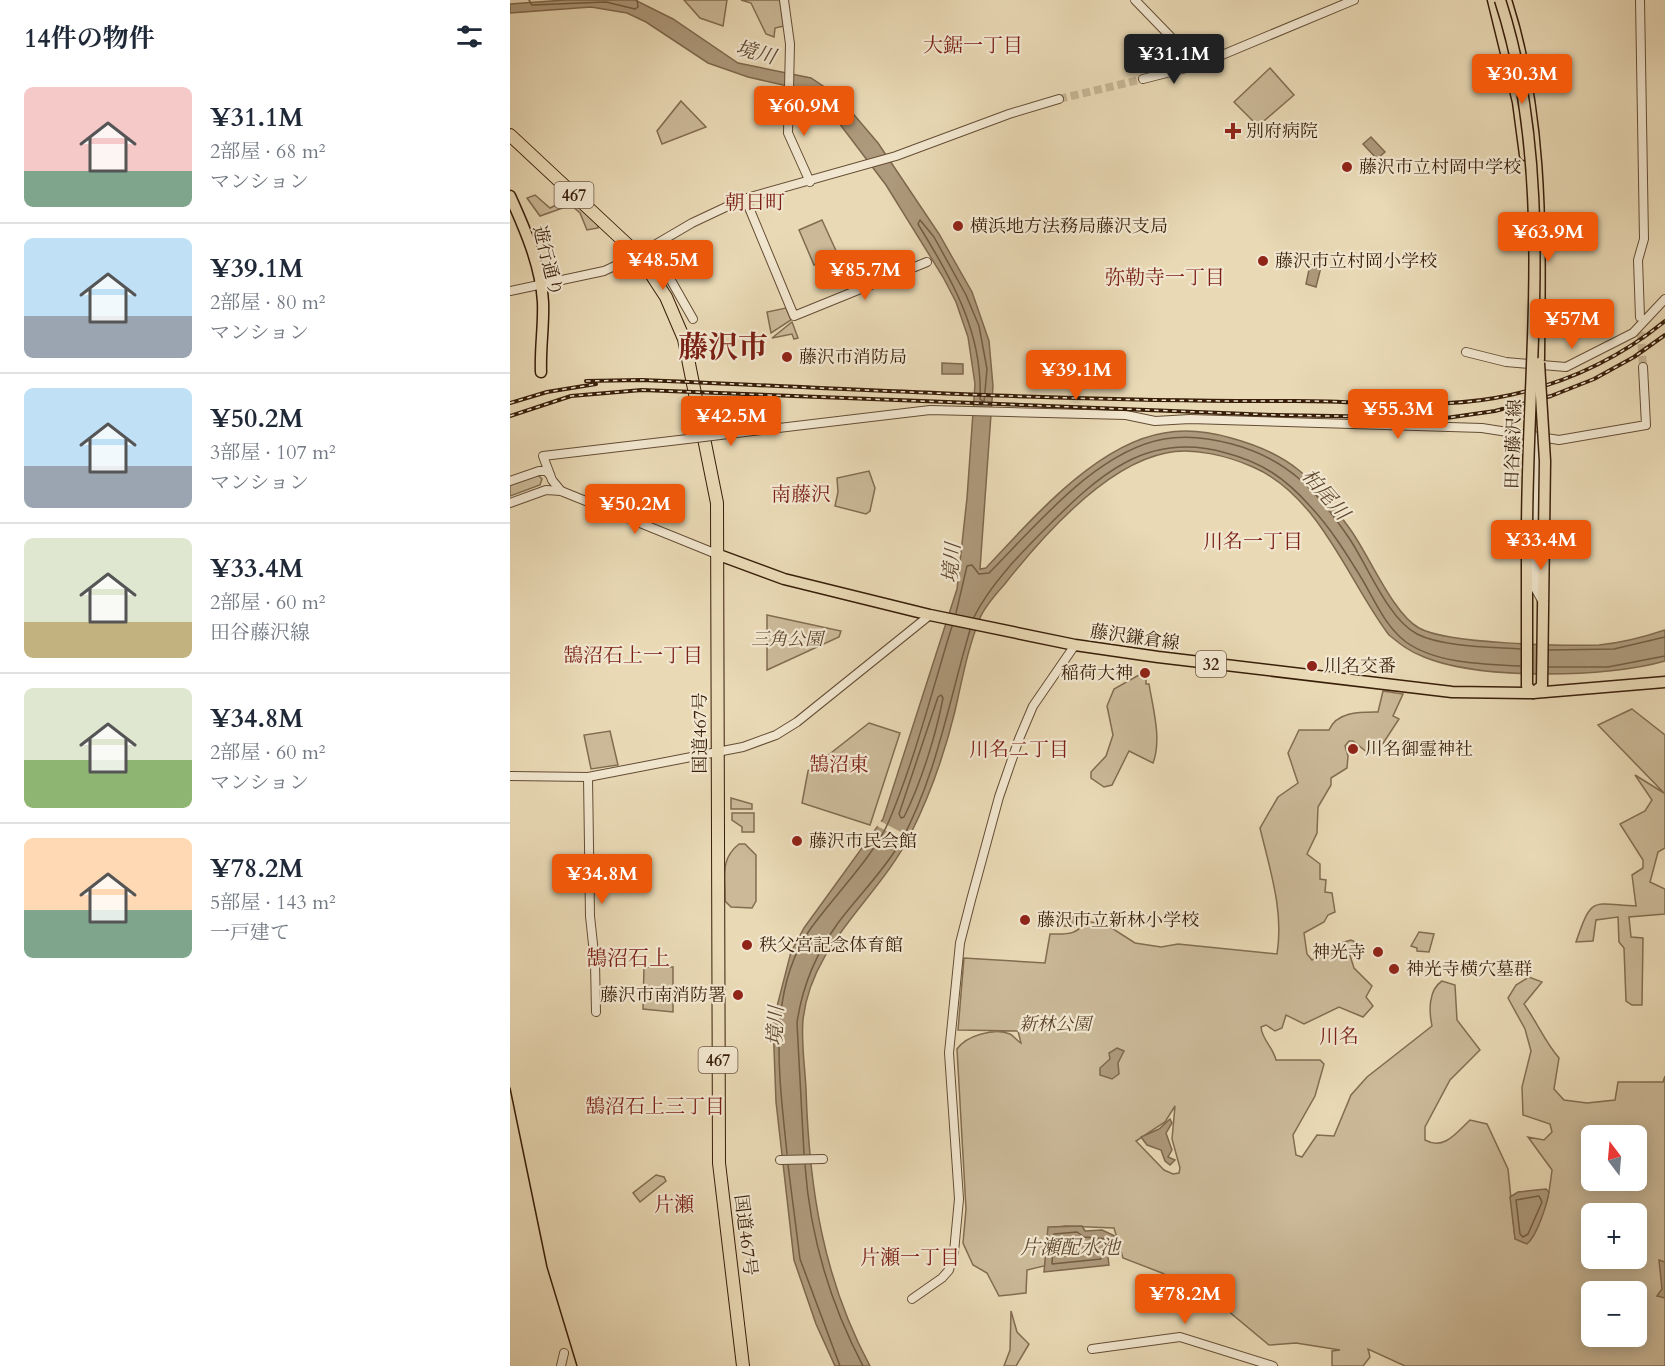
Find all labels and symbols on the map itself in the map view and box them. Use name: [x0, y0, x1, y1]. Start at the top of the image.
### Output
district label: 大鋸一丁目: [923, 32, 1023, 59]
water label: 境川: [733, 34, 781, 71]
pin: ¥31.1M: [1125, 34, 1223, 85]
pin: ¥30.3M: [1473, 54, 1571, 105]
pin: ¥60.9M: [755, 86, 853, 137]
place label: 別府病院: [1246, 119, 1318, 144]
marker: 別府病院: [1224, 122, 1242, 140]
place label: 藤沢市立村岡中学校: [1359, 155, 1521, 180]
marker: 藤沢市立村岡中学校: [1340, 160, 1354, 174]
road number: 467: [554, 182, 594, 208]
district label: 朝日町: [725, 189, 785, 216]
pin: ¥63.9M: [1499, 212, 1597, 263]
place label: 横浜地方法務局藤沢支局: [970, 214, 1168, 239]
marker: 横浜地方法務局藤沢支局: [951, 219, 965, 233]
street label: 遊行通り: [527, 223, 568, 299]
pin: ¥48.5M: [614, 240, 712, 291]
place label: 藤沢市立村岡小学校: [1275, 249, 1437, 274]
pin: ¥85.7M: [816, 250, 914, 301]
marker: 藤沢市立村岡小学校: [1256, 254, 1270, 268]
district label: 弥勒寺一丁目: [1105, 264, 1225, 291]
pin: ¥57M: [1536, 299, 1608, 350]
district label: 藤沢市: [678, 327, 768, 368]
place label: 藤沢市消防局: [799, 345, 907, 370]
marker: 藤沢市消防局: [780, 350, 794, 364]
pin: ¥39.1M: [1027, 350, 1125, 401]
pin: ¥55.3M: [1349, 389, 1447, 440]
pin: ¥42.5M: [682, 396, 780, 447]
street label: 田谷藤沢線: [1499, 399, 1528, 489]
water label: 柏尾川: [1296, 463, 1357, 527]
district label: 南藤沢: [771, 481, 831, 508]
pin: ¥50.2M: [586, 484, 684, 535]
pin: ¥33.4M: [1492, 520, 1590, 571]
district label: 川名一丁目: [1203, 528, 1303, 555]
water label: 境川: [936, 540, 967, 584]
street label: 藤沢鎌倉線: [1089, 619, 1181, 656]
park label: 三角公園: [751, 627, 826, 652]
district label: 鵠沼石上一丁目: [563, 642, 703, 669]
road number: 32: [1196, 651, 1226, 677]
place label: 川名交番: [1324, 654, 1396, 679]
marker: 川名交番: [1305, 659, 1319, 673]
place label: 稲荷大神: [1061, 661, 1133, 686]
marker: 稲荷大神: [1138, 666, 1152, 680]
street label: 国道467号: [688, 692, 713, 774]
district label: 川名二丁目: [969, 736, 1069, 763]
place label: 川名御霊神社: [1365, 737, 1473, 762]
marker: 川名御霊神社: [1346, 742, 1360, 756]
district label: 鵠沼東: [809, 751, 869, 778]
place label: 藤沢市民会館: [809, 829, 917, 854]
marker: 藤沢市民会館: [790, 834, 804, 848]
pin: ¥34.8M: [553, 854, 651, 905]
place label: 藤沢市立新林小学校: [1037, 908, 1199, 933]
marker: 藤沢市立新林小学校: [1018, 913, 1032, 927]
place label: 秩父宮記念体育館: [759, 933, 903, 958]
marker: 秩父宮記念体育館: [740, 938, 754, 952]
place label: 神光寺: [1312, 940, 1366, 965]
district label: 鵠沼石上: [586, 944, 670, 973]
marker: 神光寺: [1371, 945, 1385, 959]
place label: 神光寺横穴墓群: [1406, 957, 1532, 982]
marker: 神光寺横穴墓群: [1387, 962, 1401, 976]
place label: 藤沢市南消防署: [600, 983, 726, 1008]
marker: 藤沢市南消防署: [731, 988, 745, 1002]
water label: 境川: [761, 1003, 790, 1047]
park label: 新林公園: [1019, 1012, 1094, 1037]
district label: 川名: [1319, 1023, 1359, 1050]
road number: 467: [698, 1047, 738, 1073]
district label: 鵠沼石上三丁目: [585, 1093, 725, 1120]
north arrow: [1581, 1125, 1647, 1191]
district label: 片瀬: [654, 1191, 694, 1218]
street label: 国道467号: [728, 1193, 763, 1277]
water label: 片瀬配水池: [1020, 1234, 1122, 1261]
district label: 片瀬一丁目: [860, 1244, 960, 1271]
pin: ¥78.2M: [1136, 1274, 1234, 1325]

